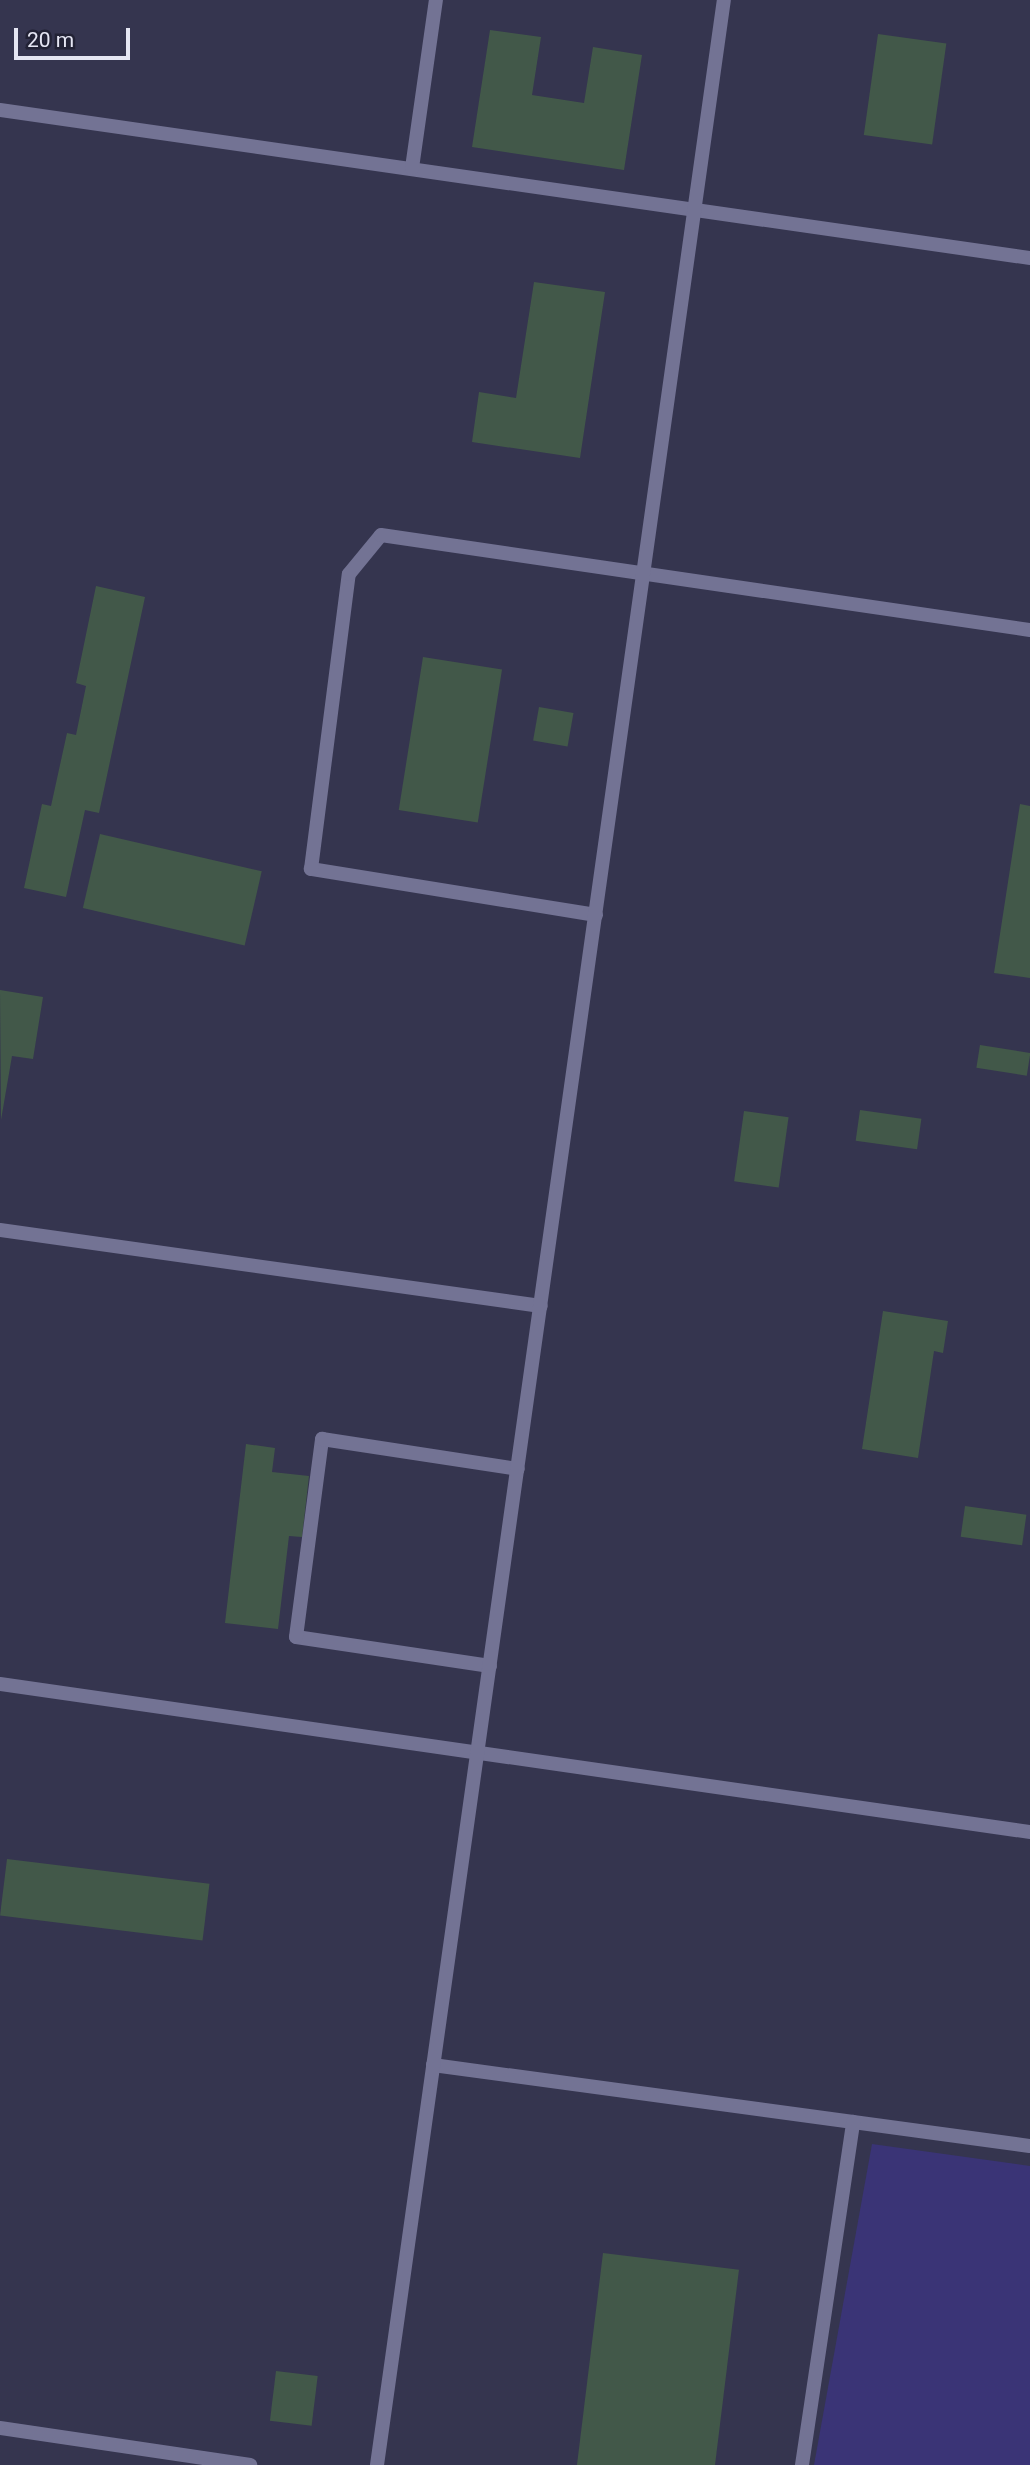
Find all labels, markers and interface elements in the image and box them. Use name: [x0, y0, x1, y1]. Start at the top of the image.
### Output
scale bar: [18, 14, 133, 58]
text: 20 m: [27, 28, 74, 52]

